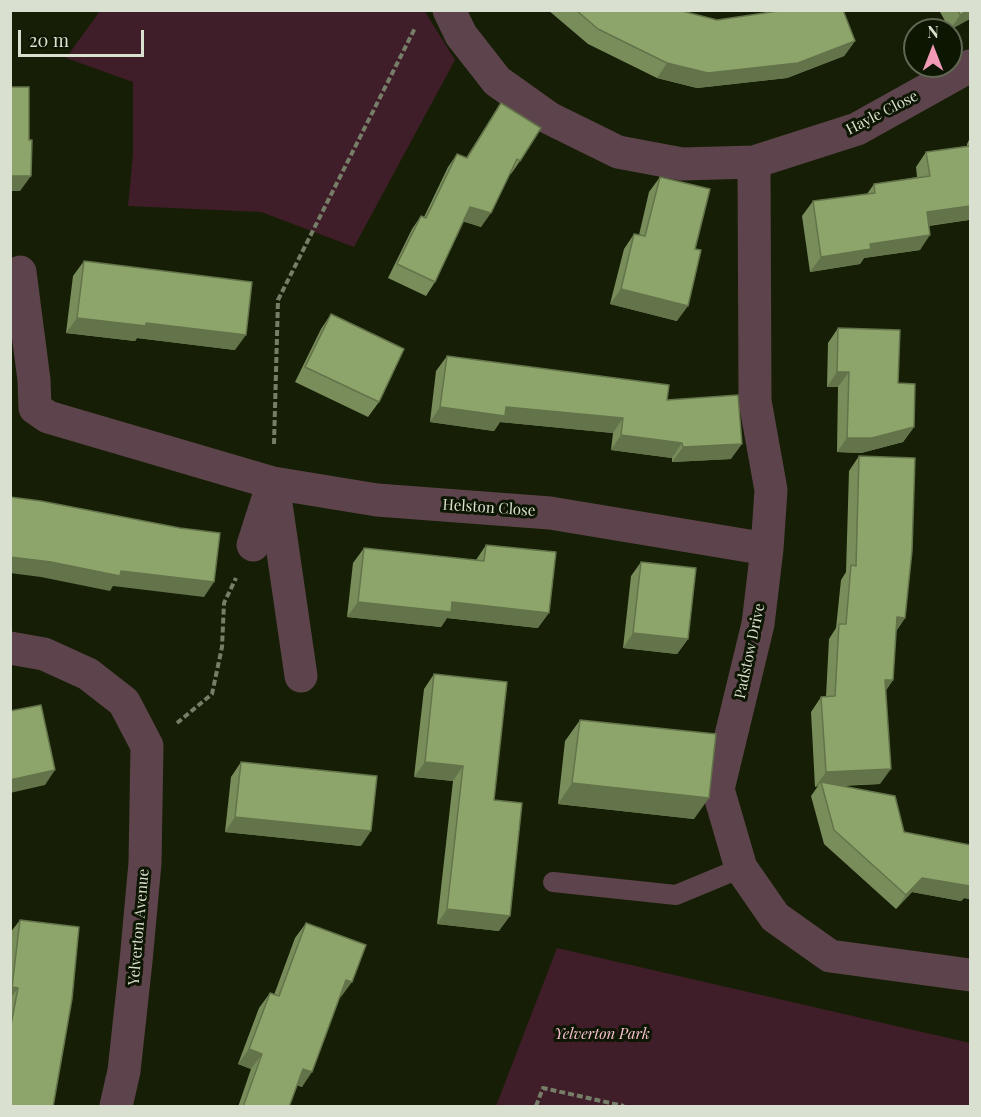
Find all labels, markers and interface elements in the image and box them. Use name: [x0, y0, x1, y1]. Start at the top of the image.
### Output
scale bar: [21, 18, 147, 56]
north arrow: [903, 18, 963, 78]
text: N: [927, 21, 939, 42]
text: 20 m: [29, 28, 69, 52]
street label: Hayle Close: [843, 87, 921, 139]
street label: Helston Close: [442, 496, 536, 520]
street label: Padstow Drive: [731, 602, 769, 700]
street label: Yelverton Avenue: [125, 868, 153, 986]
park label: Yelverton Park: [554, 1025, 650, 1043]

